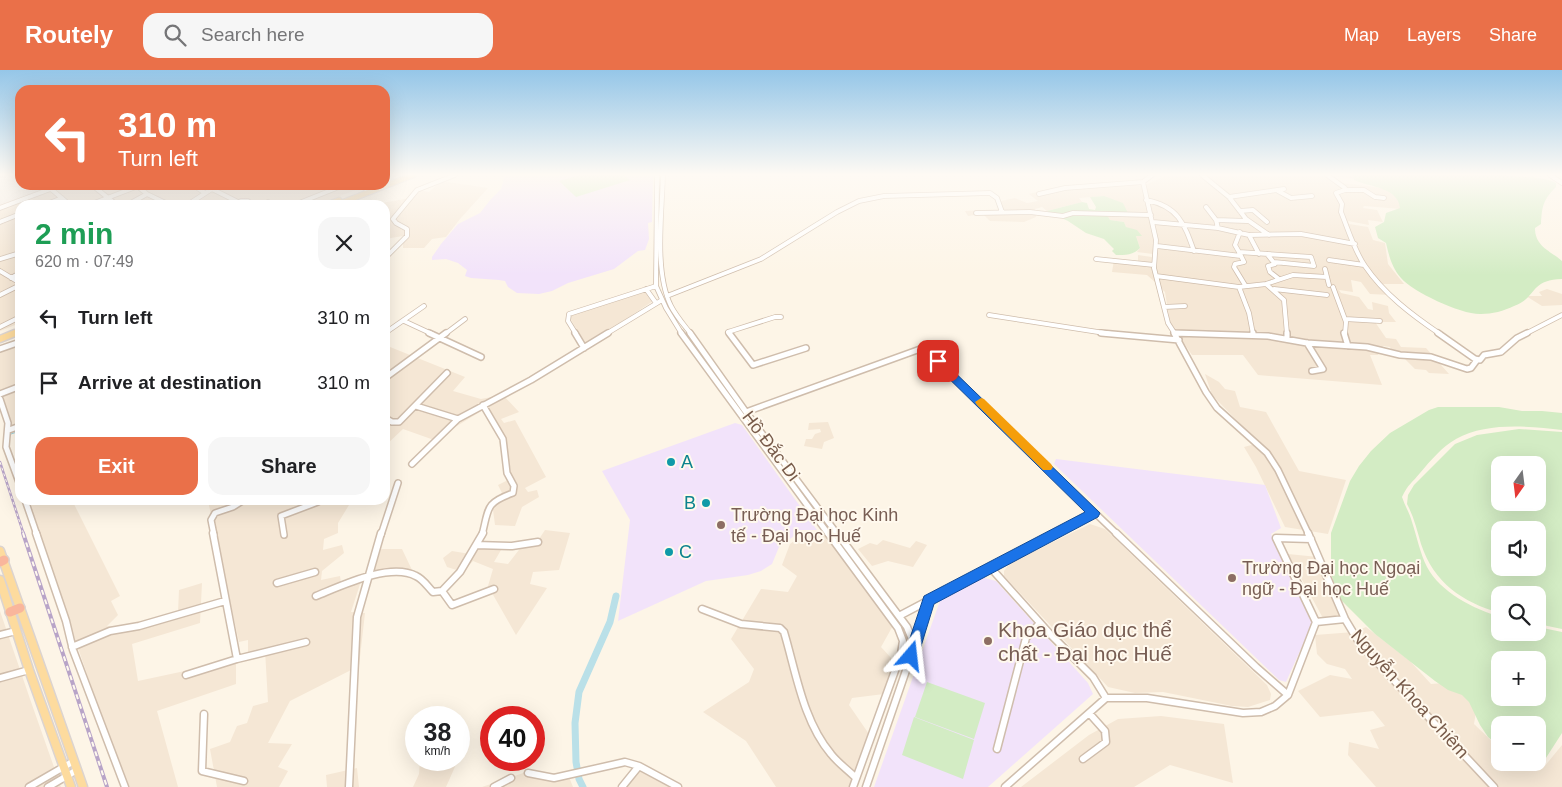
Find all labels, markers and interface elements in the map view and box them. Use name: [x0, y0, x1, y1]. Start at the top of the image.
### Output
search box: [143, 13, 493, 58]
text: Routely: [25, 21, 113, 48]
icon: search: [161, 21, 189, 49]
text: Search here: [201, 24, 305, 45]
text: Map: [1344, 25, 1379, 45]
text: Layers: [1407, 25, 1461, 45]
text: Share: [1489, 25, 1537, 45]
icon: left: [35, 105, 100, 170]
text: 310 m: [118, 105, 217, 144]
text: Turn left: [118, 146, 198, 171]
text: 2 min: [35, 217, 113, 250]
button: close: [318, 217, 370, 269]
text: 620 m · 07:49: [35, 253, 134, 270]
icon: left: [35, 304, 63, 332]
text: Turn left: [78, 307, 153, 328]
text: 310 m: [317, 307, 370, 328]
pin: [917, 340, 959, 382]
icon: arrive: [924, 347, 952, 375]
icon: arrive: [35, 369, 63, 397]
text: Arrive at destination: [78, 372, 262, 393]
text: 310 m: [317, 372, 370, 393]
street label: Hồ Đắc Di: [738, 407, 804, 485]
button: Exit: [35, 437, 198, 495]
button: Share: [208, 437, 370, 495]
place label: A: [681, 452, 693, 472]
marker: A: [665, 456, 677, 468]
north arrow: [1491, 456, 1546, 511]
map controls: [1491, 456, 1546, 771]
place label: B: [684, 493, 696, 513]
marker: B: [700, 497, 712, 509]
place label: Trường Đại học Kinh tế - Đại học Huế: [731, 505, 898, 546]
marker: Trường Đại học Kinh tế - Đại học Huế: [715, 519, 727, 531]
button: sound: [1491, 521, 1546, 576]
place label: C: [679, 542, 692, 562]
marker: C: [663, 546, 675, 558]
place label: Trường Đại học Ngoại ngữ - Đại học Huế: [1242, 558, 1420, 599]
marker: Trường Đại học Ngoại ngữ - Đại học Huế: [1226, 572, 1238, 584]
button: search: [1491, 586, 1546, 641]
place label: Khoa Giáo dục thể chất - Đại học Huế: [998, 618, 1172, 665]
street label: Nguyễn Khoa Chiêm: [1347, 625, 1474, 762]
position arrow: [884, 629, 936, 681]
marker: Khoa Giáo dục thể chất - Đại học Huế: [982, 635, 994, 647]
button: +: [1491, 651, 1546, 706]
speed limit sign: 40: [480, 706, 545, 771]
button: −: [1491, 716, 1546, 771]
text: 38: [424, 718, 451, 746]
text: km/h: [424, 744, 451, 758]

